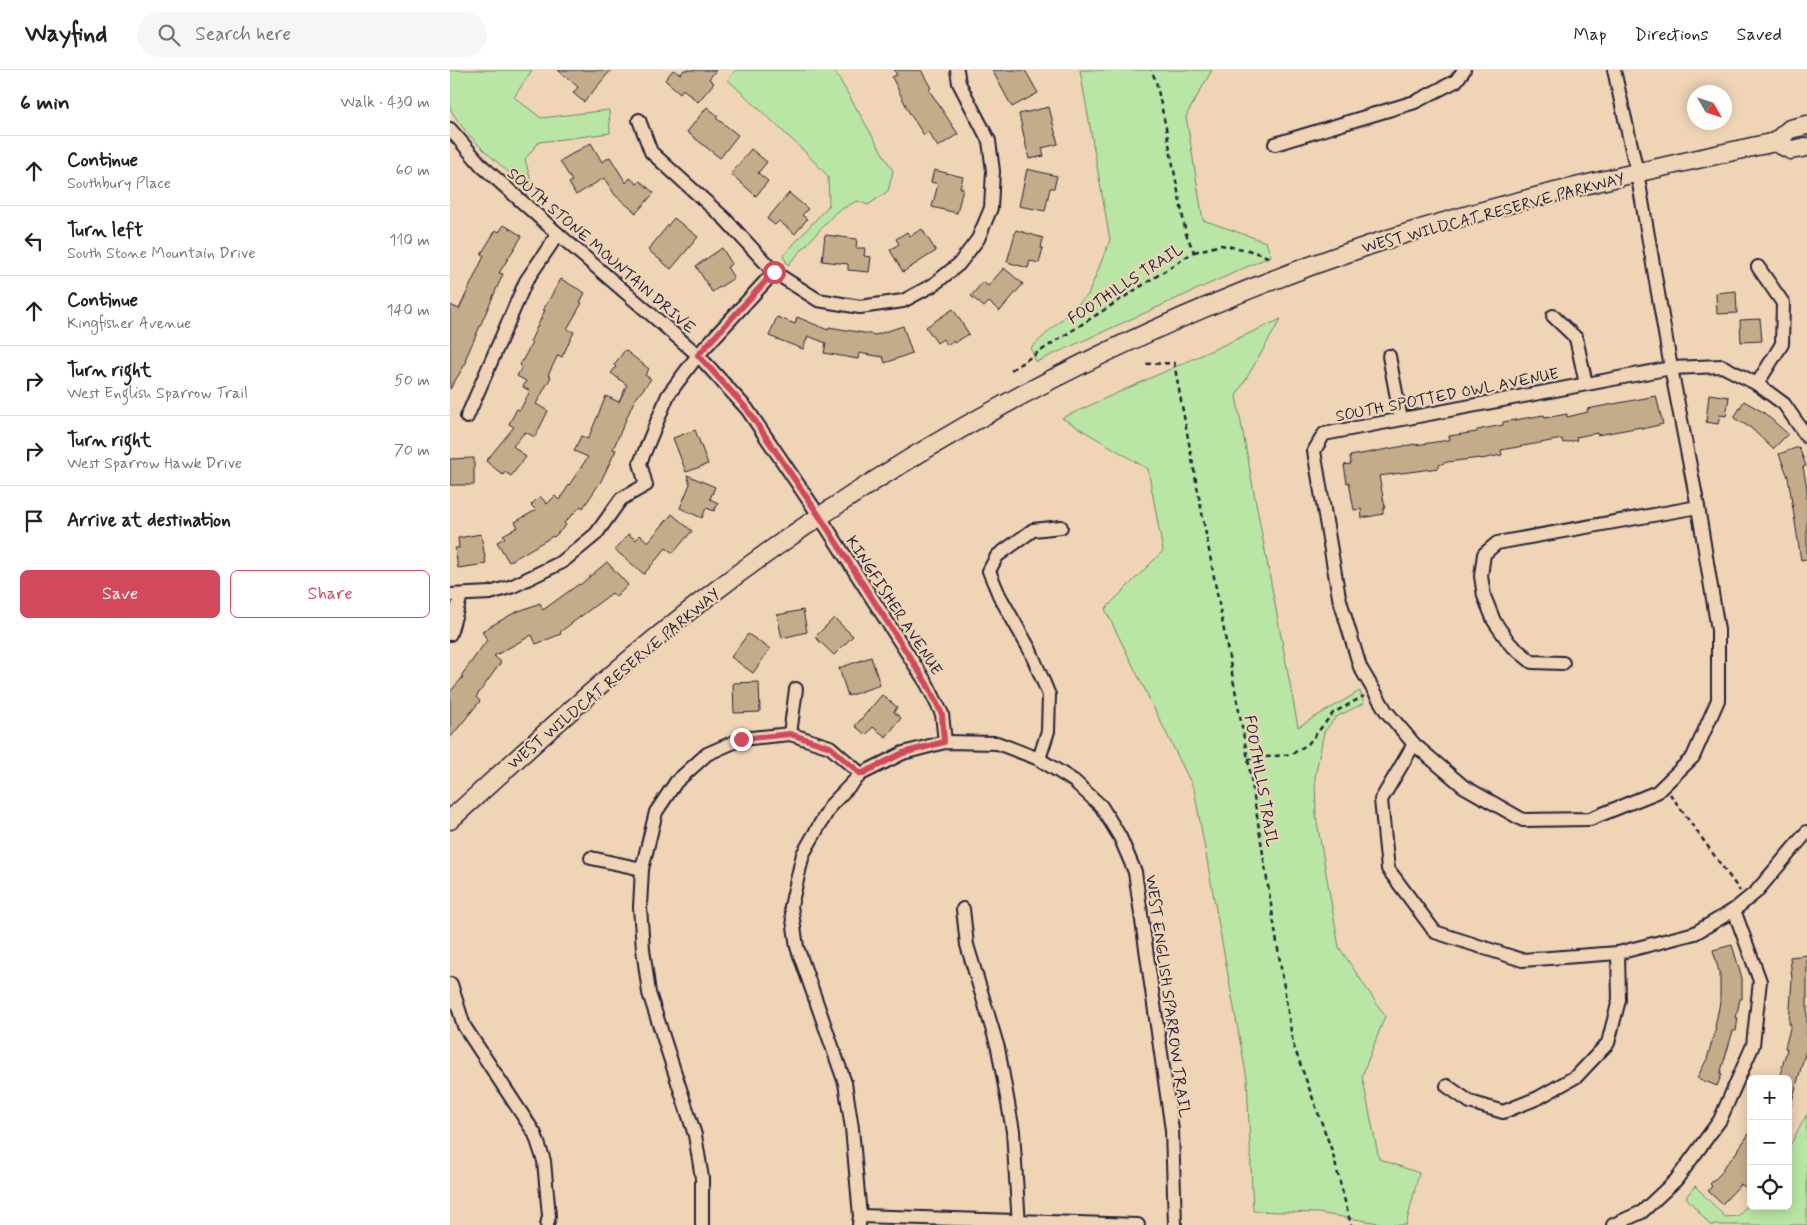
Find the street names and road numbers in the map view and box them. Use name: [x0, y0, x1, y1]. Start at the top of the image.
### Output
street label: SOUTH STONE MOUNTAIN DRIVE: [502, 163, 700, 339]
street label: WEST WILDCAT RESERVE PARKWAY: [1360, 168, 1627, 259]
street label: FOOTHILLS TRAIL: [1064, 239, 1188, 329]
street label: SOUTH SPOTTED OWL AVENUE: [1334, 364, 1561, 427]
street label: KINGFISHER AVENUE: [841, 532, 947, 680]
street label: WEST WILDCAT RESERVE PARKWAY: [503, 584, 725, 774]
street label: FOOTHILLS TRAIL: [1239, 714, 1283, 849]
street label: WEST ENGLISH SPARROW TRAIL: [1140, 874, 1195, 1119]

